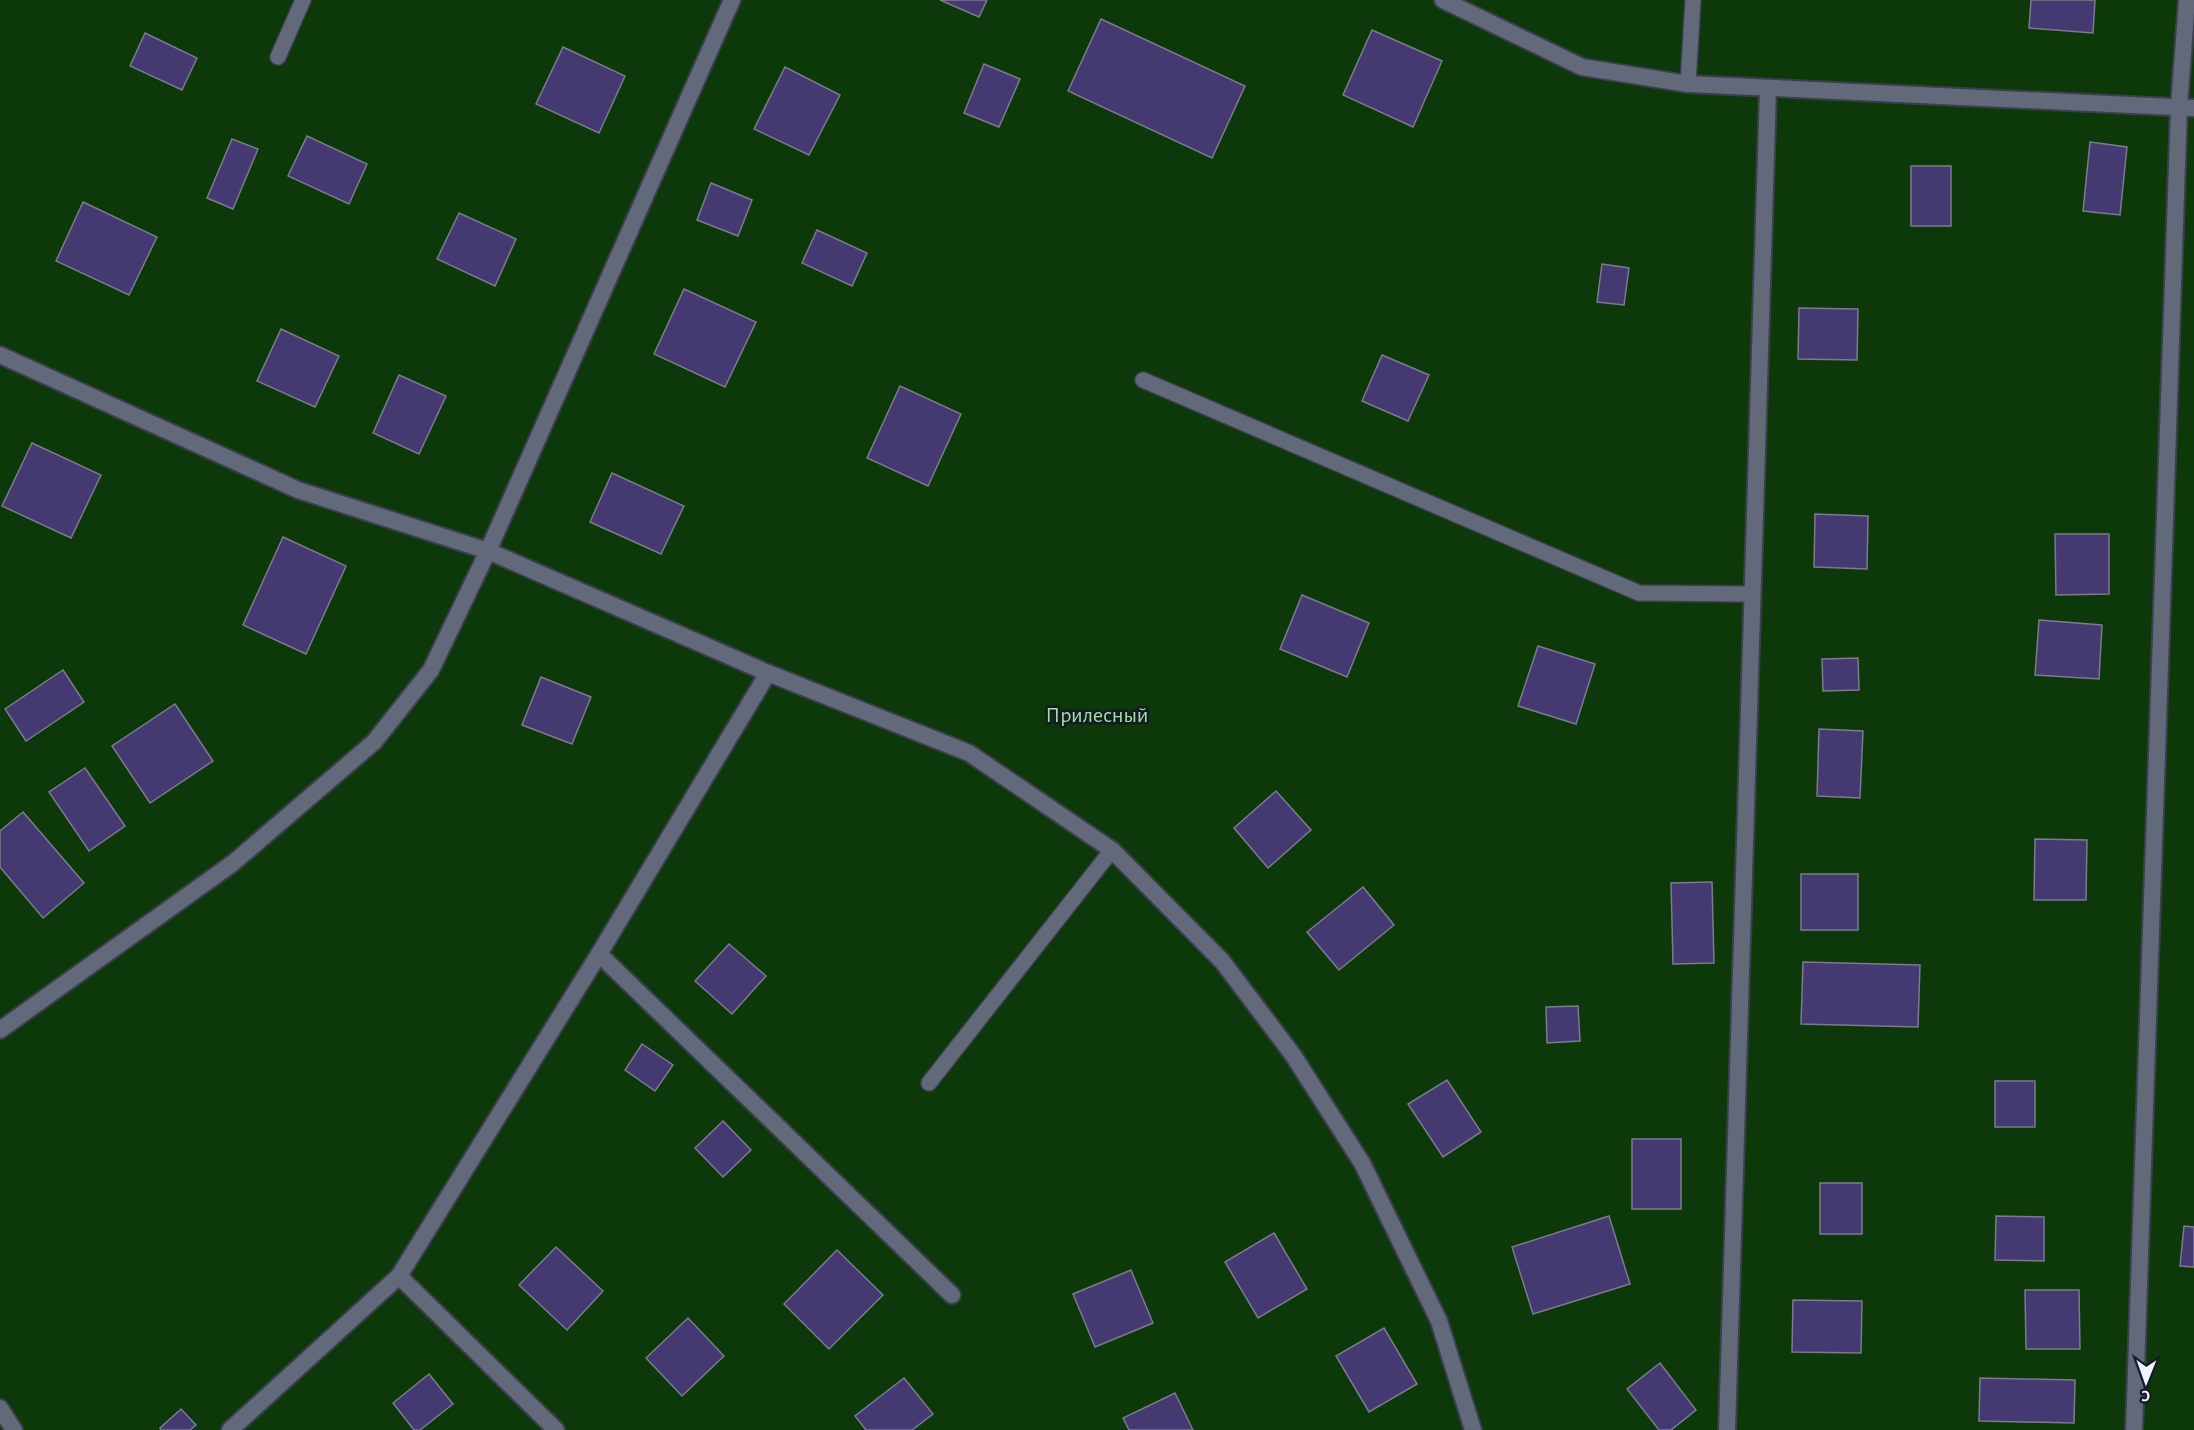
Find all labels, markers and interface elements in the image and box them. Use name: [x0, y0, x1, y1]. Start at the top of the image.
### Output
park label: Прилесный: [1046, 704, 1148, 726]
north arrow: [2116, 1352, 2176, 1412]
text: С: [2141, 1388, 2150, 1404]

